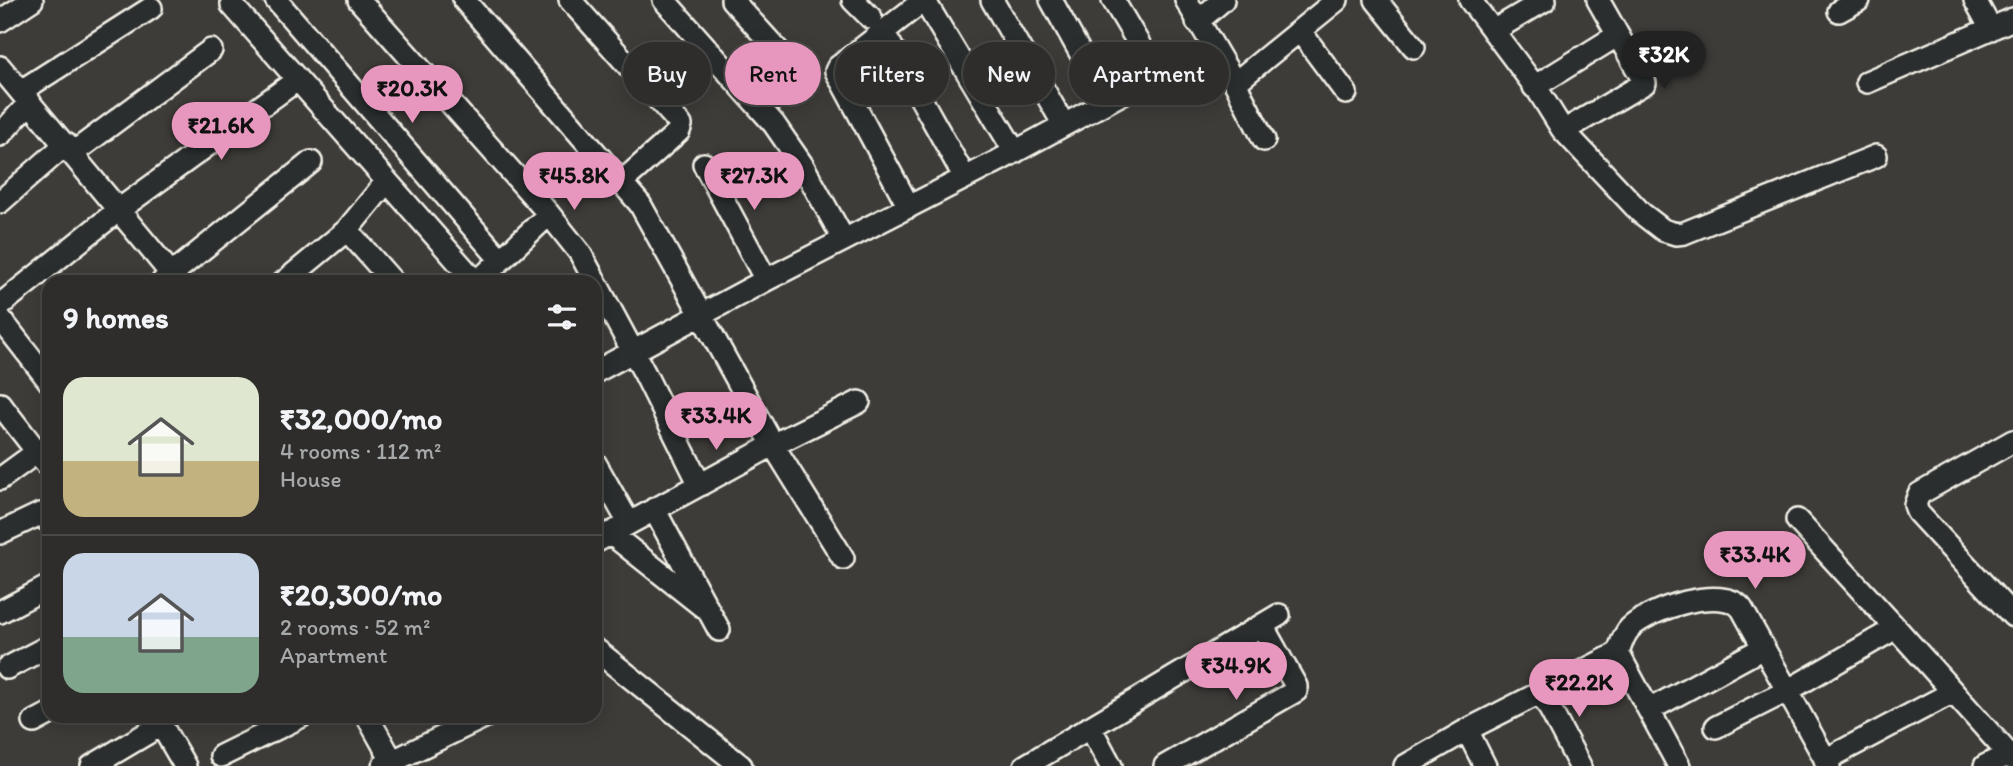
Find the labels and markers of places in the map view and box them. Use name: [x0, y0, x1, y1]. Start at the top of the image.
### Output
pin: ₹32K: [1623, 32, 1705, 91]
pin: ₹20.3K: [355, 66, 469, 125]
pin: ₹21.6K: [164, 102, 278, 162]
pin: ₹45.8K: [517, 152, 631, 212]
pin: ₹27.3K: [697, 152, 811, 212]
pin: ₹33.4K: [659, 392, 773, 452]
pin: ₹33.4K: [1698, 532, 1812, 591]
pin: ₹34.9K: [1179, 642, 1293, 702]
pin: ₹22.2K: [1522, 660, 1636, 719]

